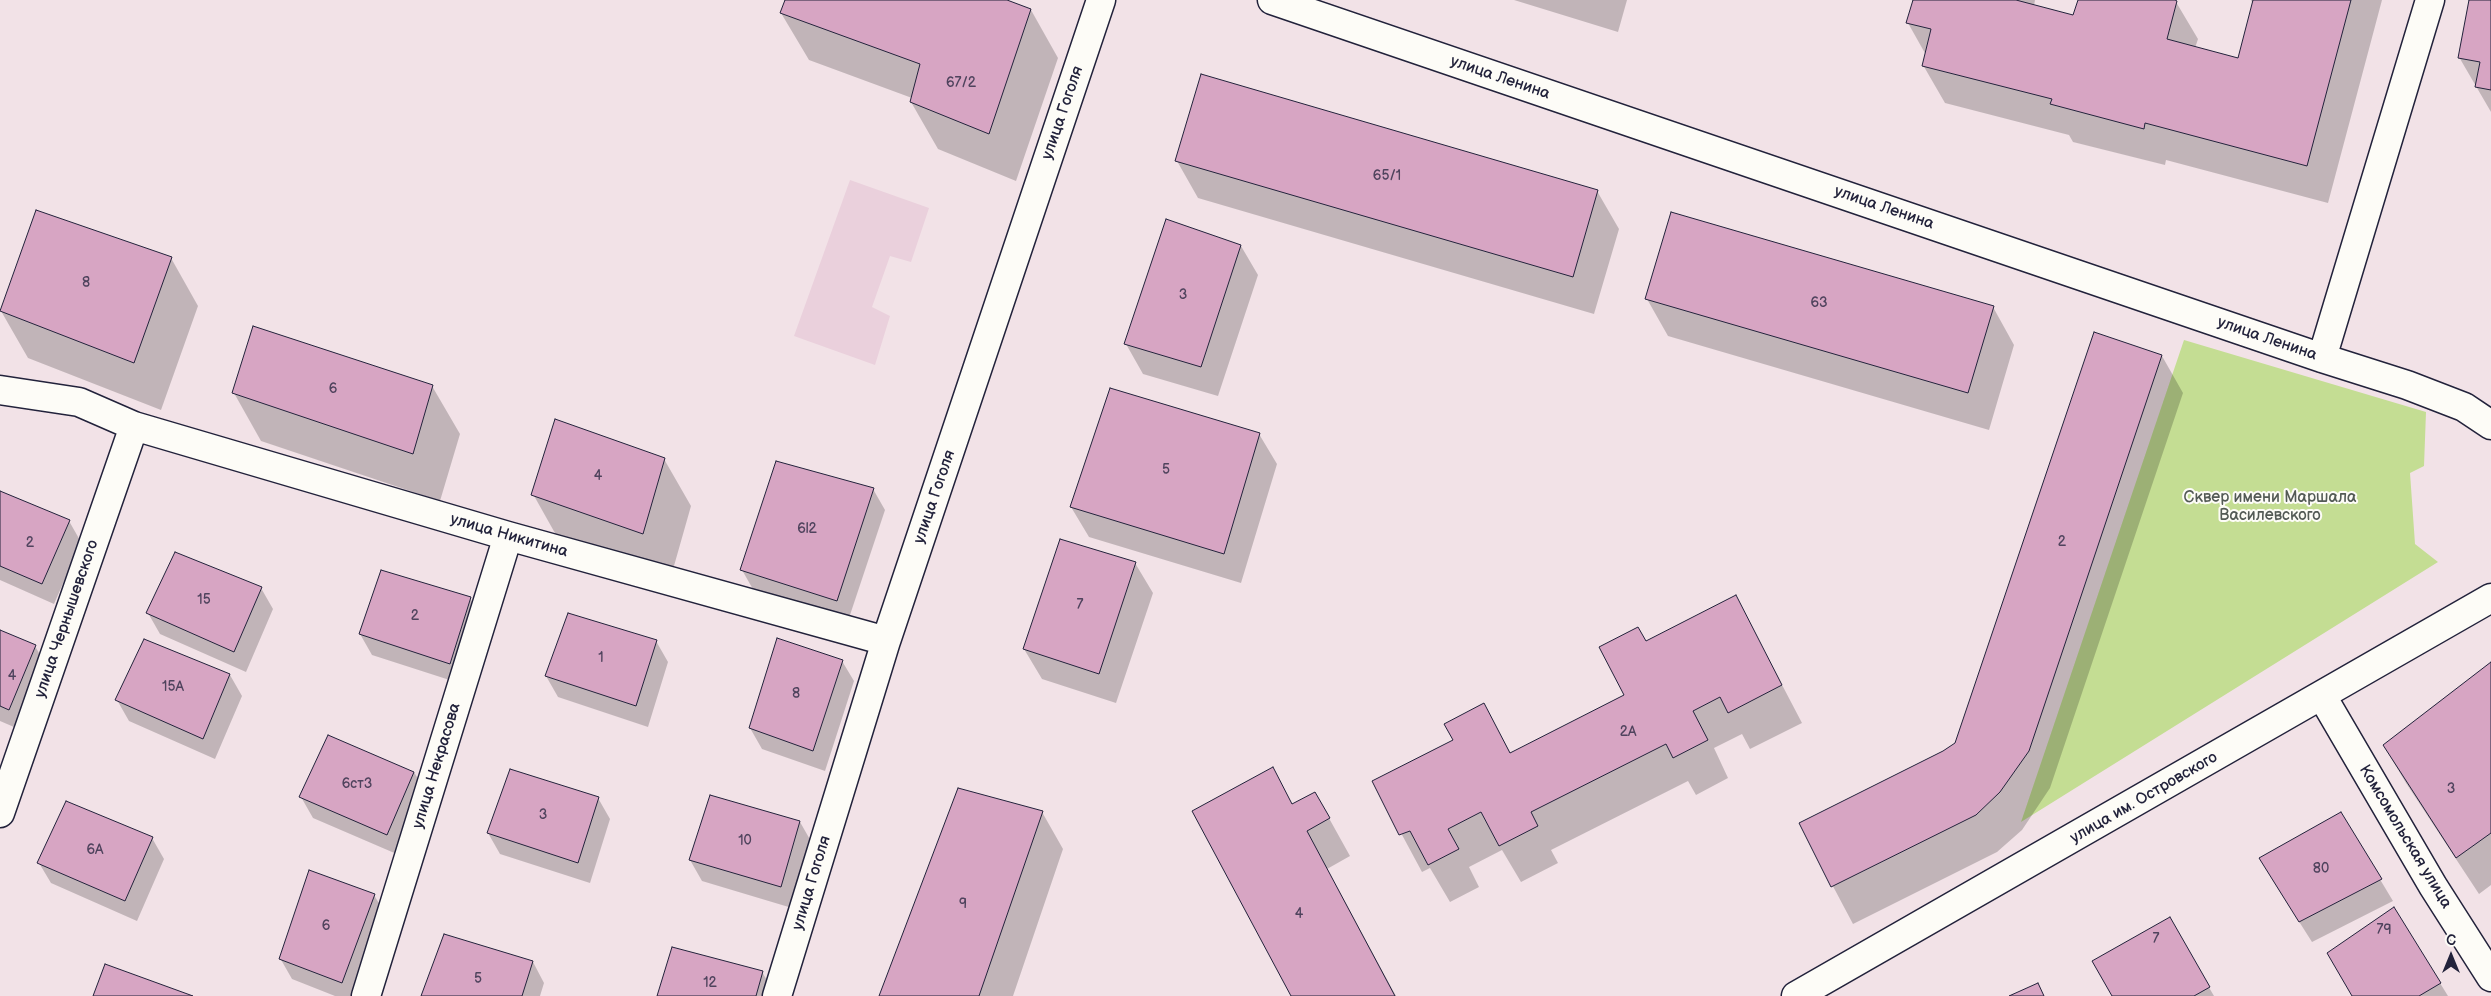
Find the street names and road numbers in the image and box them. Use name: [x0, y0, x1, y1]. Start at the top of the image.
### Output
street label: улица Ленина: [1448, 52, 1552, 104]
street label: улица Гоголя: [1038, 64, 1088, 162]
street label: улица Ленина: [1832, 182, 1936, 234]
street label: улица Ленина: [2215, 313, 2319, 365]
street label: улица Гоголя: [910, 448, 960, 546]
street label: улица Никитина: [448, 510, 570, 562]
street label: улица Чернышевского: [31, 537, 103, 701]
street label: улица Некрасова: [409, 701, 465, 831]
street label: улица им. Островского: [2067, 748, 2221, 848]
street label: Комсомольская улица: [2354, 762, 2456, 912]
street label: улица Гоголя: [789, 833, 835, 933]

